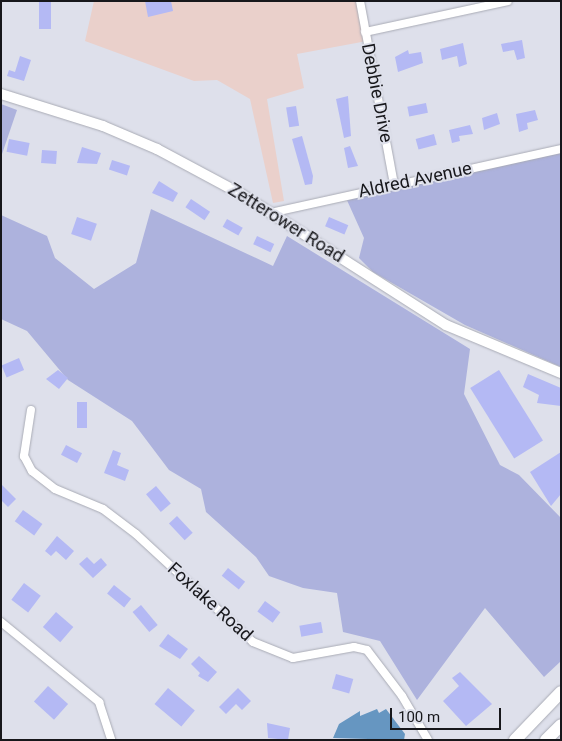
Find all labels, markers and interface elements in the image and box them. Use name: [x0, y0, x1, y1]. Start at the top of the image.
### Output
street label: Debbie Drive: [357, 42, 397, 144]
street label: Aldred Avenue: [356, 157, 474, 203]
street label: Zetterower Road: [224, 179, 348, 267]
street label: Foxlake Road: [163, 558, 257, 646]
scale bar: [392, 698, 503, 730]
text: 100 m: [398, 708, 440, 726]

